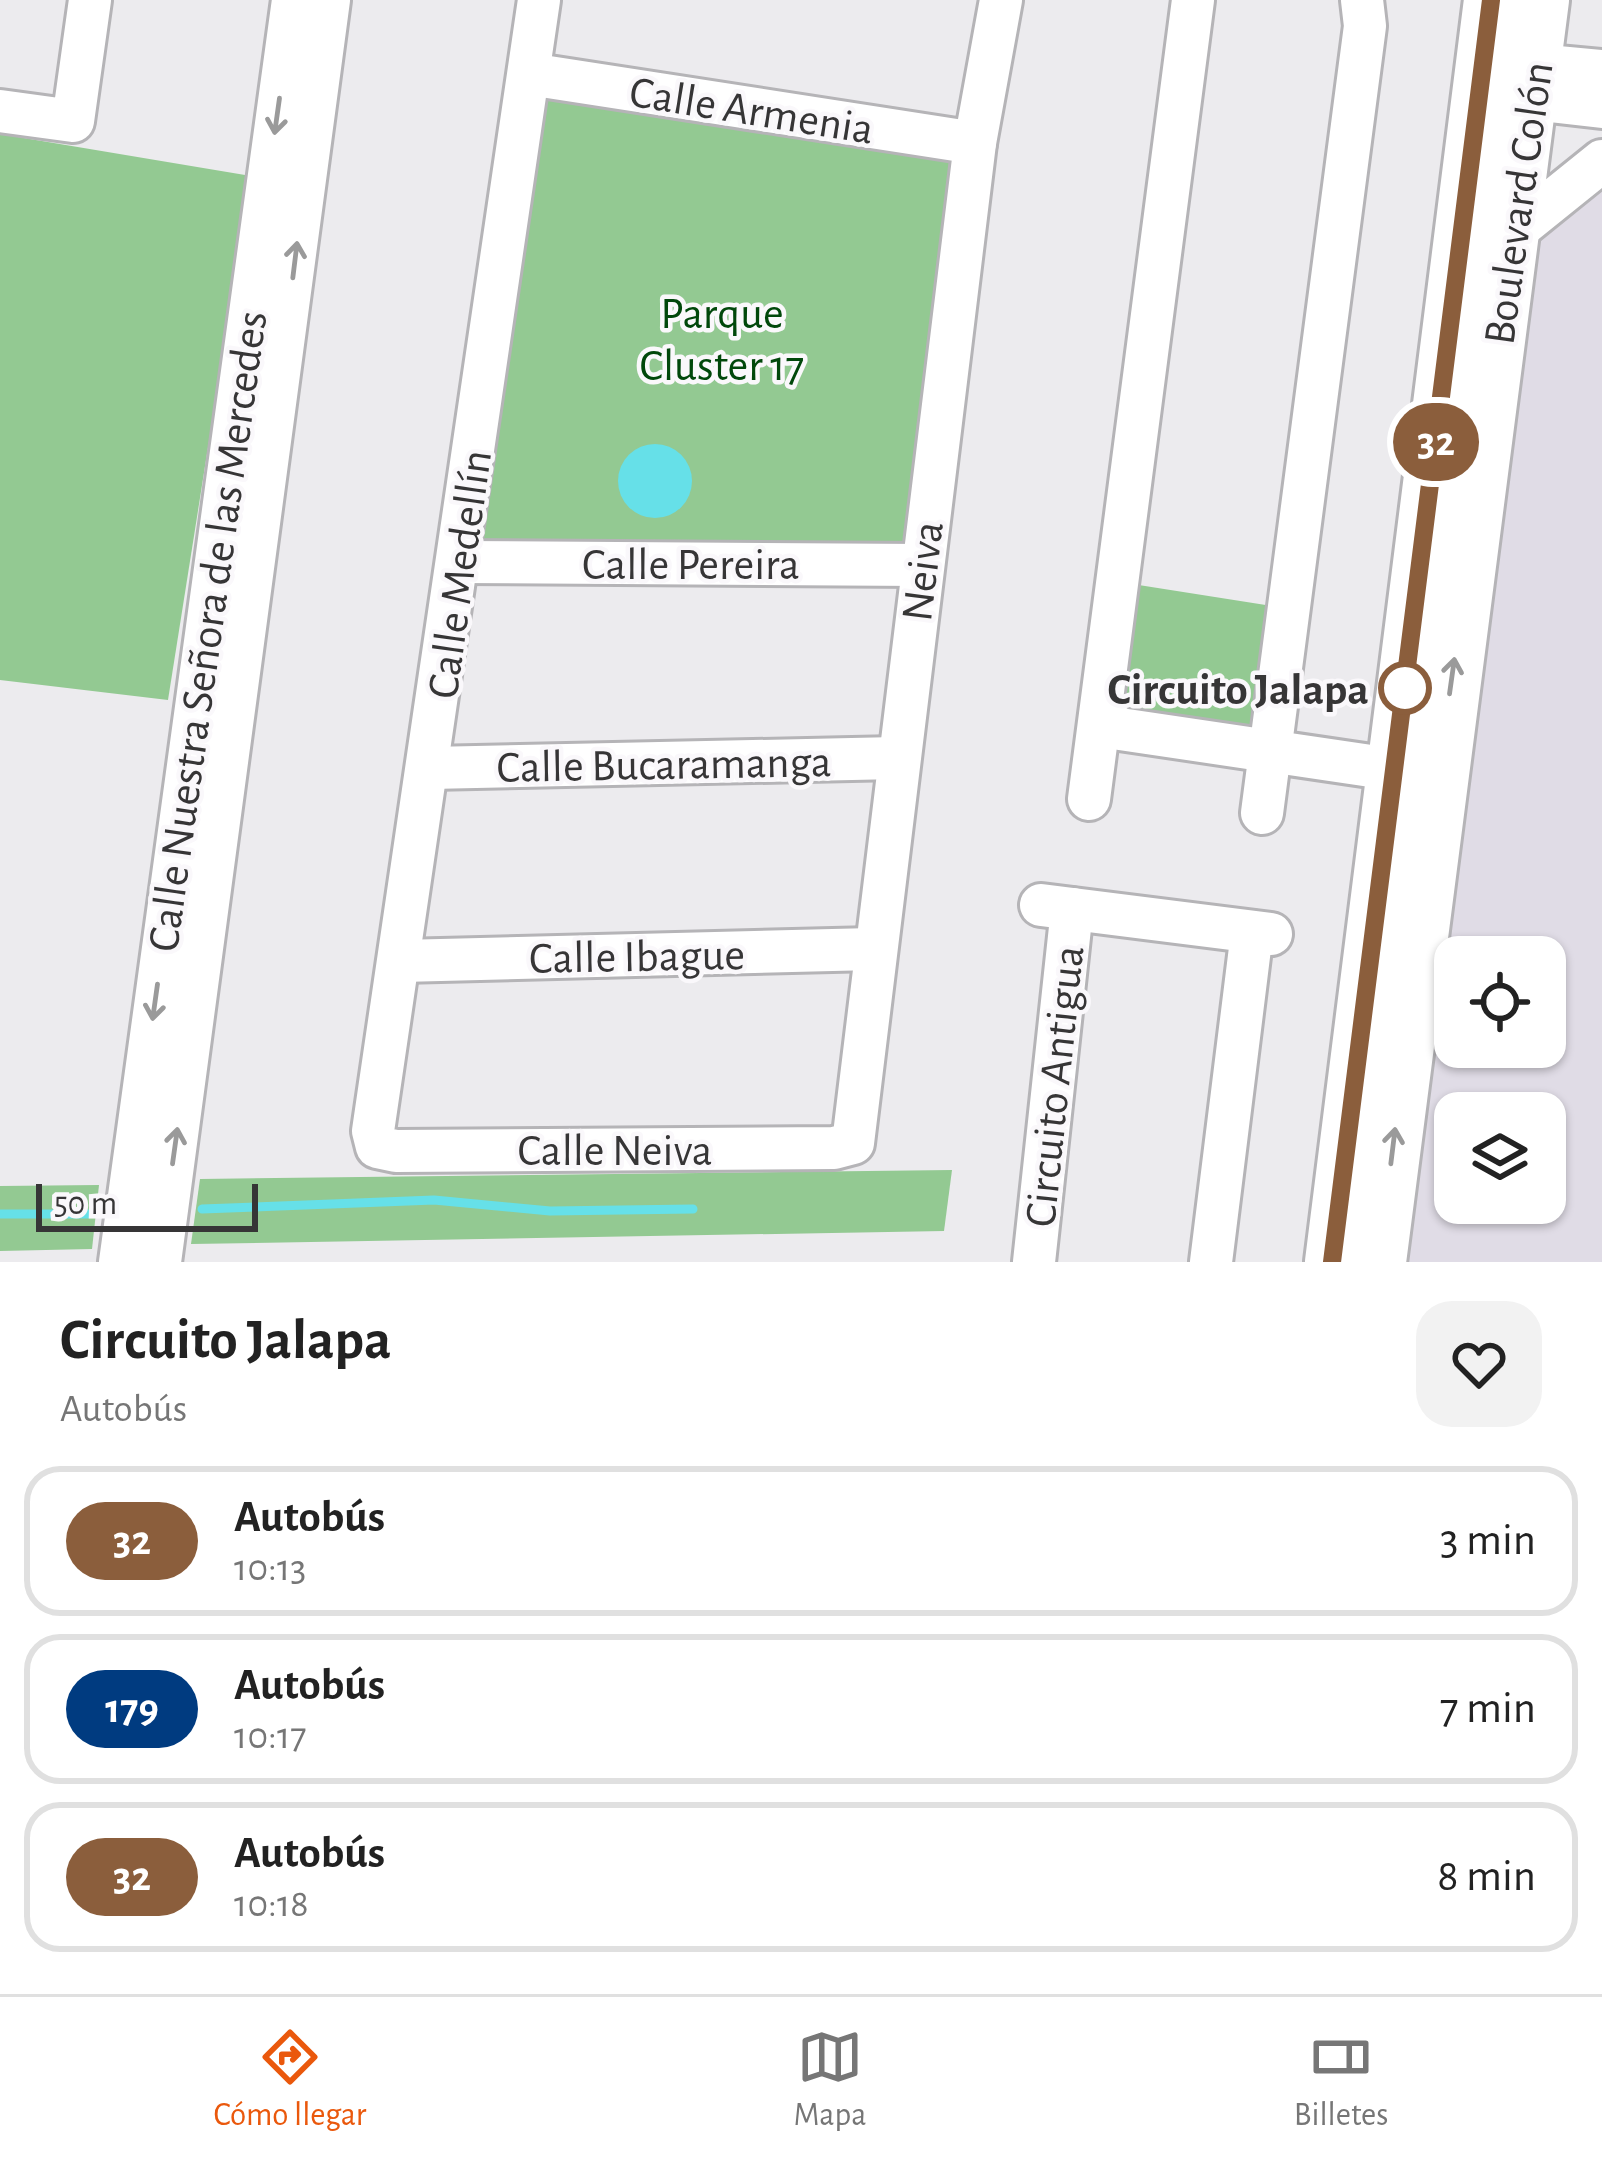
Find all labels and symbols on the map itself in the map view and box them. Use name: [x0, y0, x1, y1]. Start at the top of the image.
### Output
street label: Boulevard Colón: [1477, 59, 1562, 348]
street label: Calle Armenia: [626, 70, 877, 153]
one-way arrow: [265, 96, 288, 135]
one-way arrow: [284, 241, 306, 280]
park label: Parque Cluster 17: [640, 292, 804, 389]
street label: Calle Nuestra Señora de las Mercedes: [141, 308, 276, 954]
line badge: 32: [1382, 403, 1490, 481]
street label: Calle Medellín: [421, 447, 500, 701]
street label: Neiva: [895, 519, 952, 624]
street label: Calle Pereira: [582, 543, 800, 588]
one-way arrow: [1441, 657, 1464, 696]
marker: Circuito Jalapa: [1380, 663, 1430, 713]
place label: Circuito Jalapa: [1107, 668, 1369, 713]
street label: Calle Bucaramanga: [496, 740, 832, 791]
street label: Calle Ibague: [529, 933, 745, 982]
street label: Circuito Antigua: [1018, 943, 1093, 1229]
one-way arrow: [143, 981, 166, 1020]
one-way arrow: [165, 1127, 187, 1166]
one-way arrow: [1382, 1127, 1404, 1166]
street label: Calle Neiva: [517, 1129, 713, 1174]
scale bar: [36, 1178, 258, 1231]

